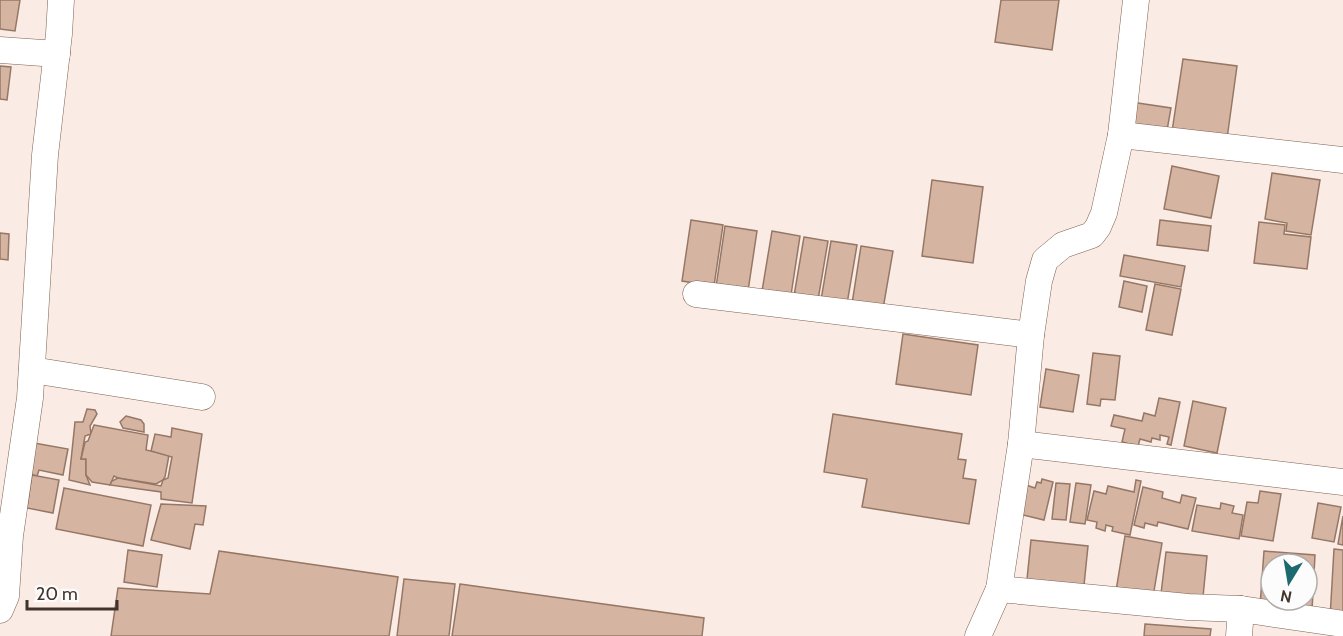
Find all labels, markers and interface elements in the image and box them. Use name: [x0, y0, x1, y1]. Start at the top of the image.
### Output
north arrow: [1259, 552, 1319, 612]
scale bar: [27, 573, 117, 611]
text: 20 m: [36, 583, 78, 605]
text: N: [1279, 586, 1294, 607]

